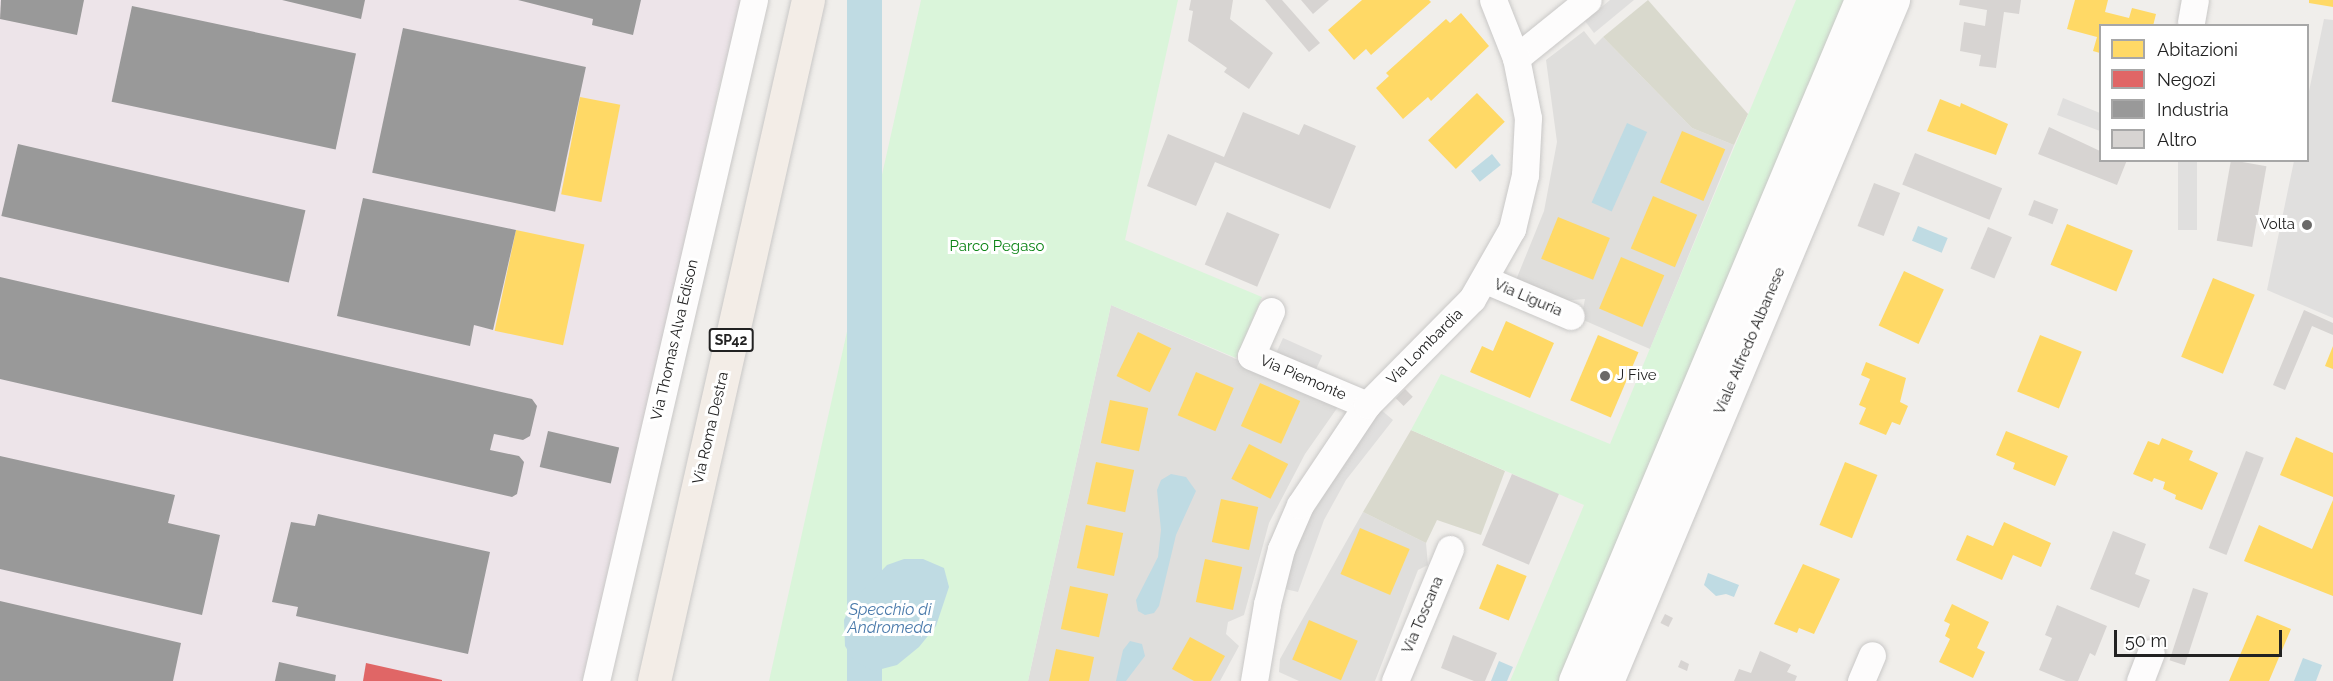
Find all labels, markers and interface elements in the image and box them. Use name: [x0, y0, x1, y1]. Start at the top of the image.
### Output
legend: [2099, 24, 2309, 162]
text: Abitazioni: [2157, 39, 2238, 60]
text: Negozi: [2157, 69, 2216, 90]
text: Industria: [2157, 99, 2229, 120]
text: Altro: [2157, 129, 2197, 150]
place label: Volta: [2260, 216, 2295, 234]
marker: Volta: [2300, 218, 2314, 232]
park label: Parco Pegaso: [950, 238, 1044, 256]
street label: Via Thomas Alva Edison: [648, 257, 702, 423]
street label: Viale Alfredo Albanese: [1711, 264, 1789, 418]
street label: Via Liguria: [1491, 276, 1565, 320]
street label: Via Lombardia: [1383, 305, 1467, 389]
road number: SP42: [708, 329, 754, 351]
street label: Via Piemonte: [1257, 352, 1349, 404]
place label: J Five: [1617, 367, 1657, 385]
marker: J Five: [1598, 369, 1612, 383]
street label: Via Roma Destra: [689, 370, 733, 486]
street label: Via Toscana: [1399, 574, 1447, 656]
water label: Specchio di Andromeda: [847, 600, 933, 638]
scale bar: [2117, 618, 2285, 656]
text: 50 m: [2125, 630, 2167, 651]

